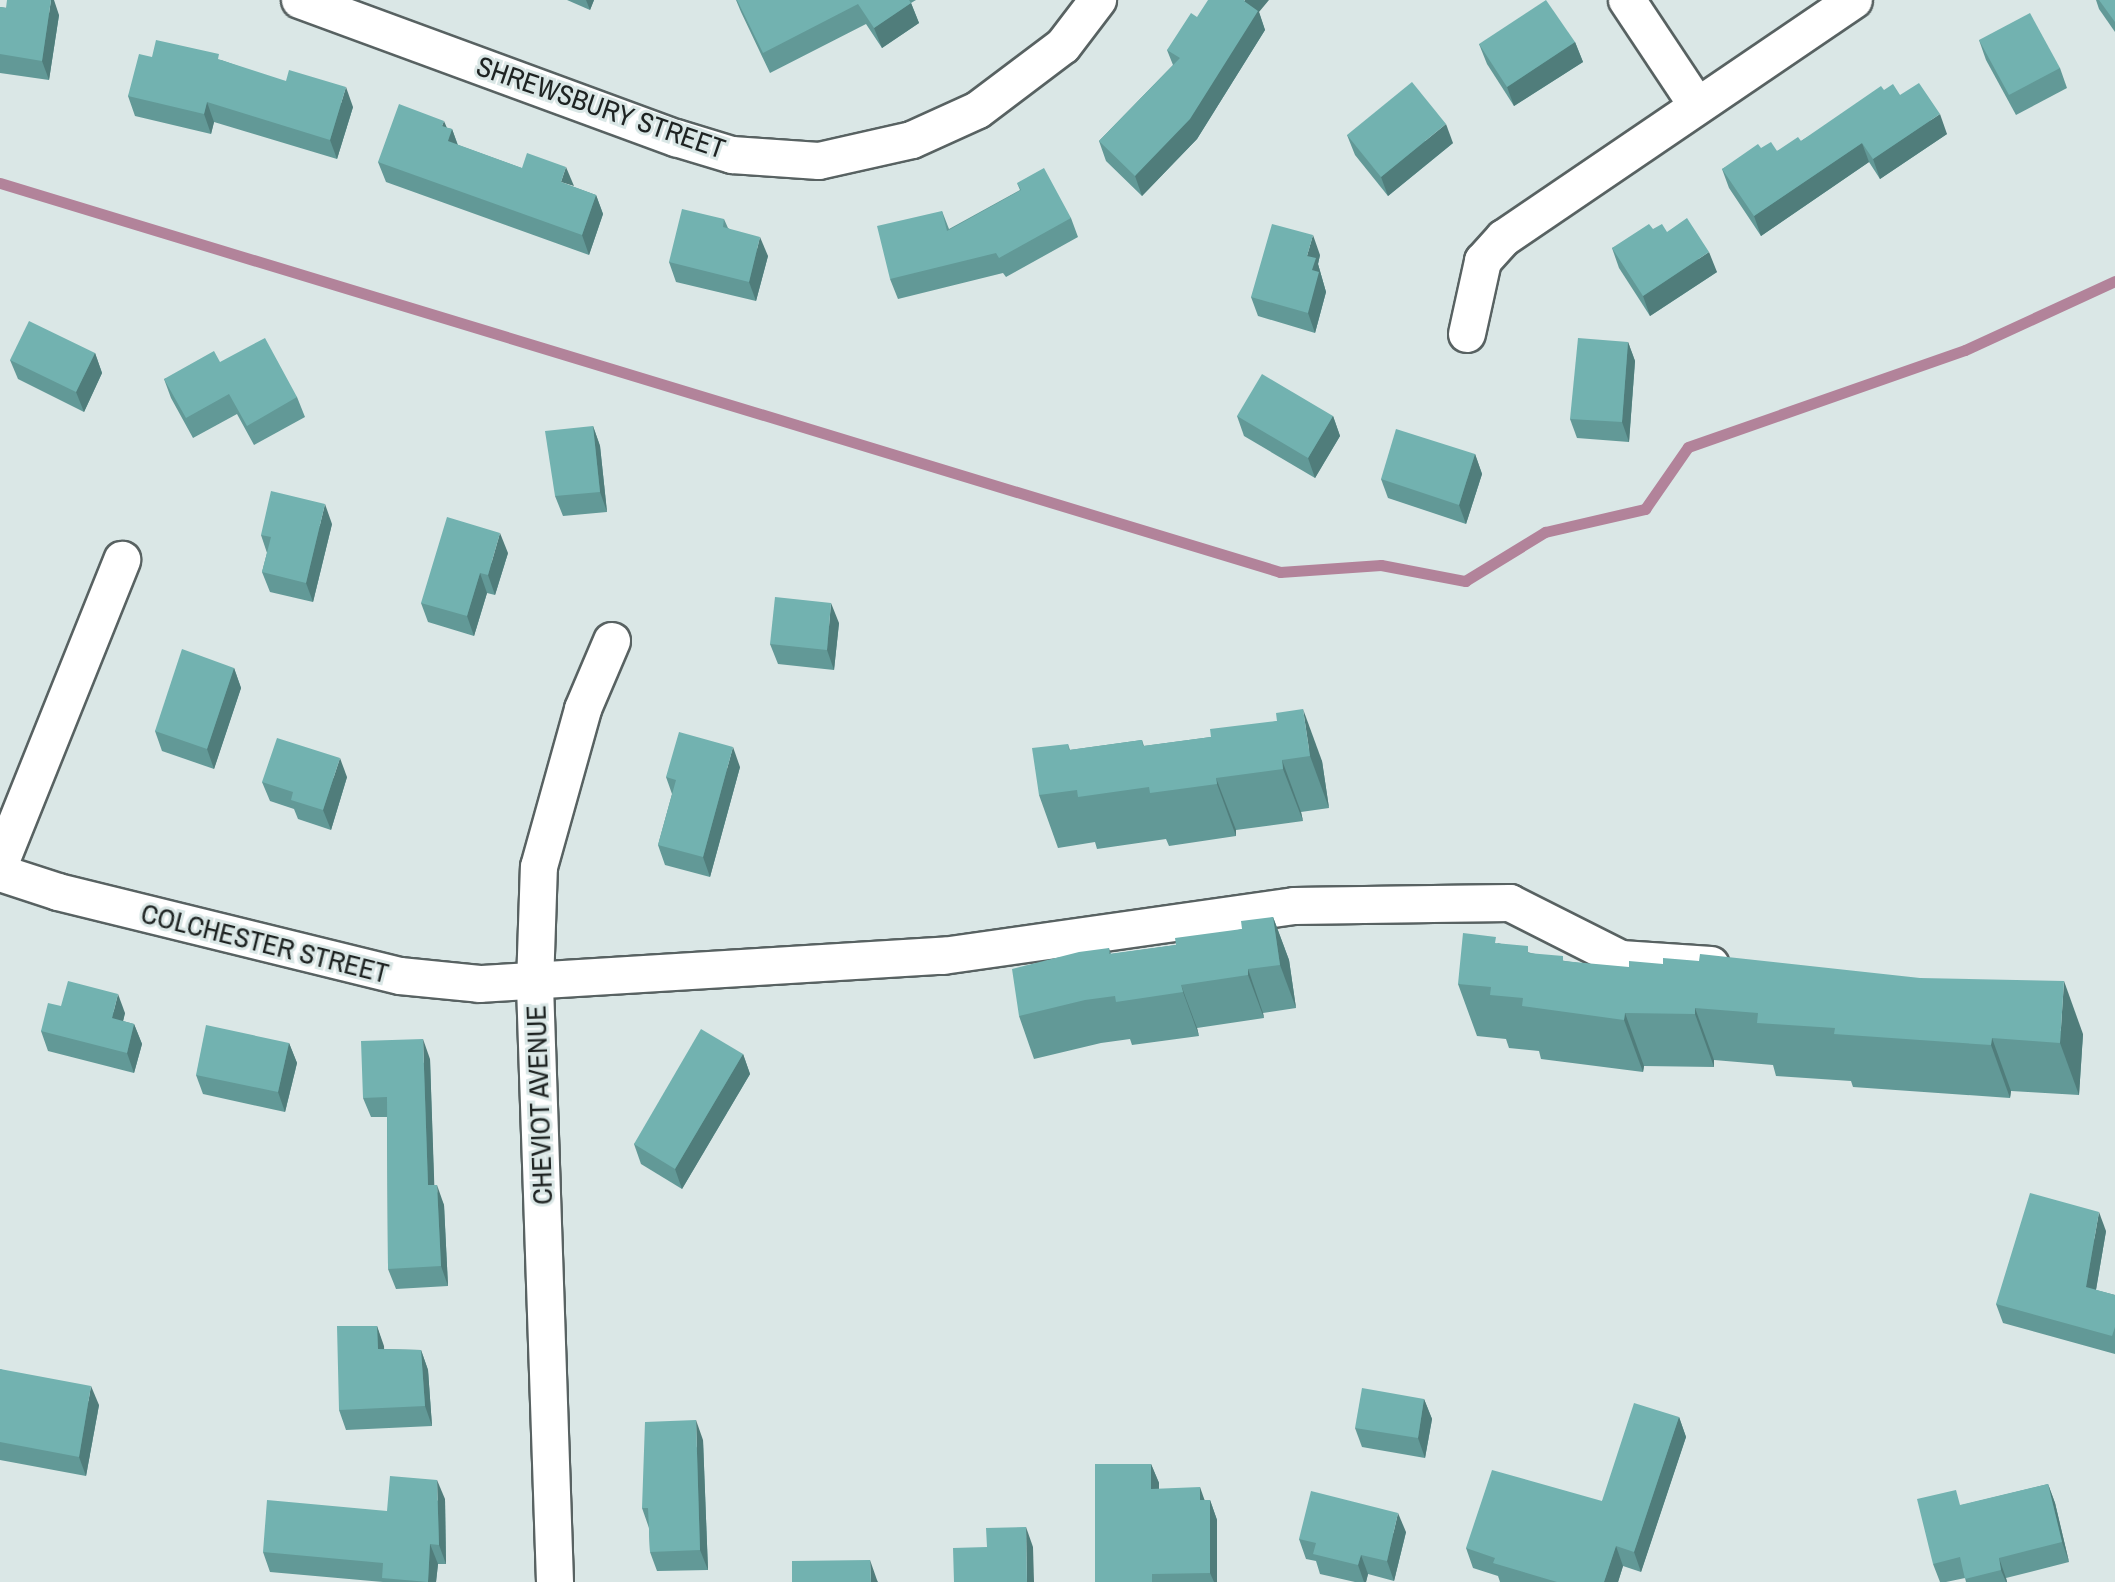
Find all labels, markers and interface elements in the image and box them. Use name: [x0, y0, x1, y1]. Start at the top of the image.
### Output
street label: SHREWSBURY STREET: [472, 49, 730, 165]
street label: COLCHESTER STREET: [138, 896, 392, 990]
street label: CHEVIOT AVENUE: [519, 1004, 559, 1206]

